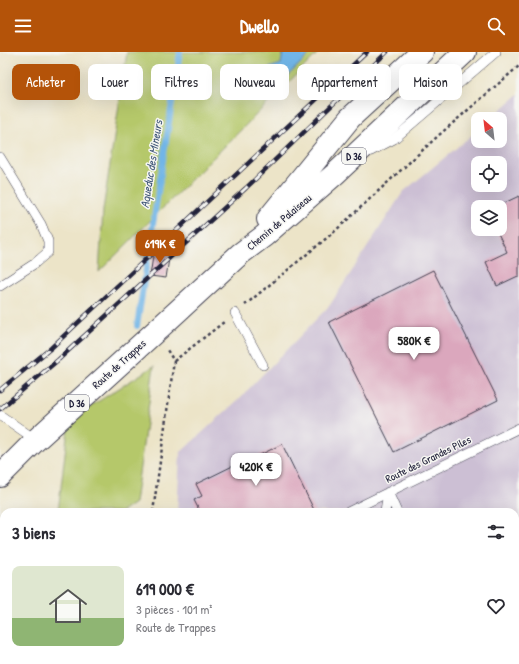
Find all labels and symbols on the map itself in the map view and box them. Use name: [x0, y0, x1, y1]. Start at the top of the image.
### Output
north arrow: [471, 112, 507, 148]
water label: Aqueduc des Mineurs: [136, 117, 167, 209]
road number: D 36: [342, 148, 366, 164]
street label: Chemin de Palaiseau: [244, 190, 315, 253]
pin: 619K €: [127, 230, 193, 264]
pin: 580K €: [381, 327, 447, 361]
street label: Route de Trappes: [89, 336, 149, 392]
road number: D 36: [65, 395, 89, 411]
street label: Route des Grandes Piles: [383, 432, 473, 486]
pin: 420K €: [223, 453, 289, 487]

